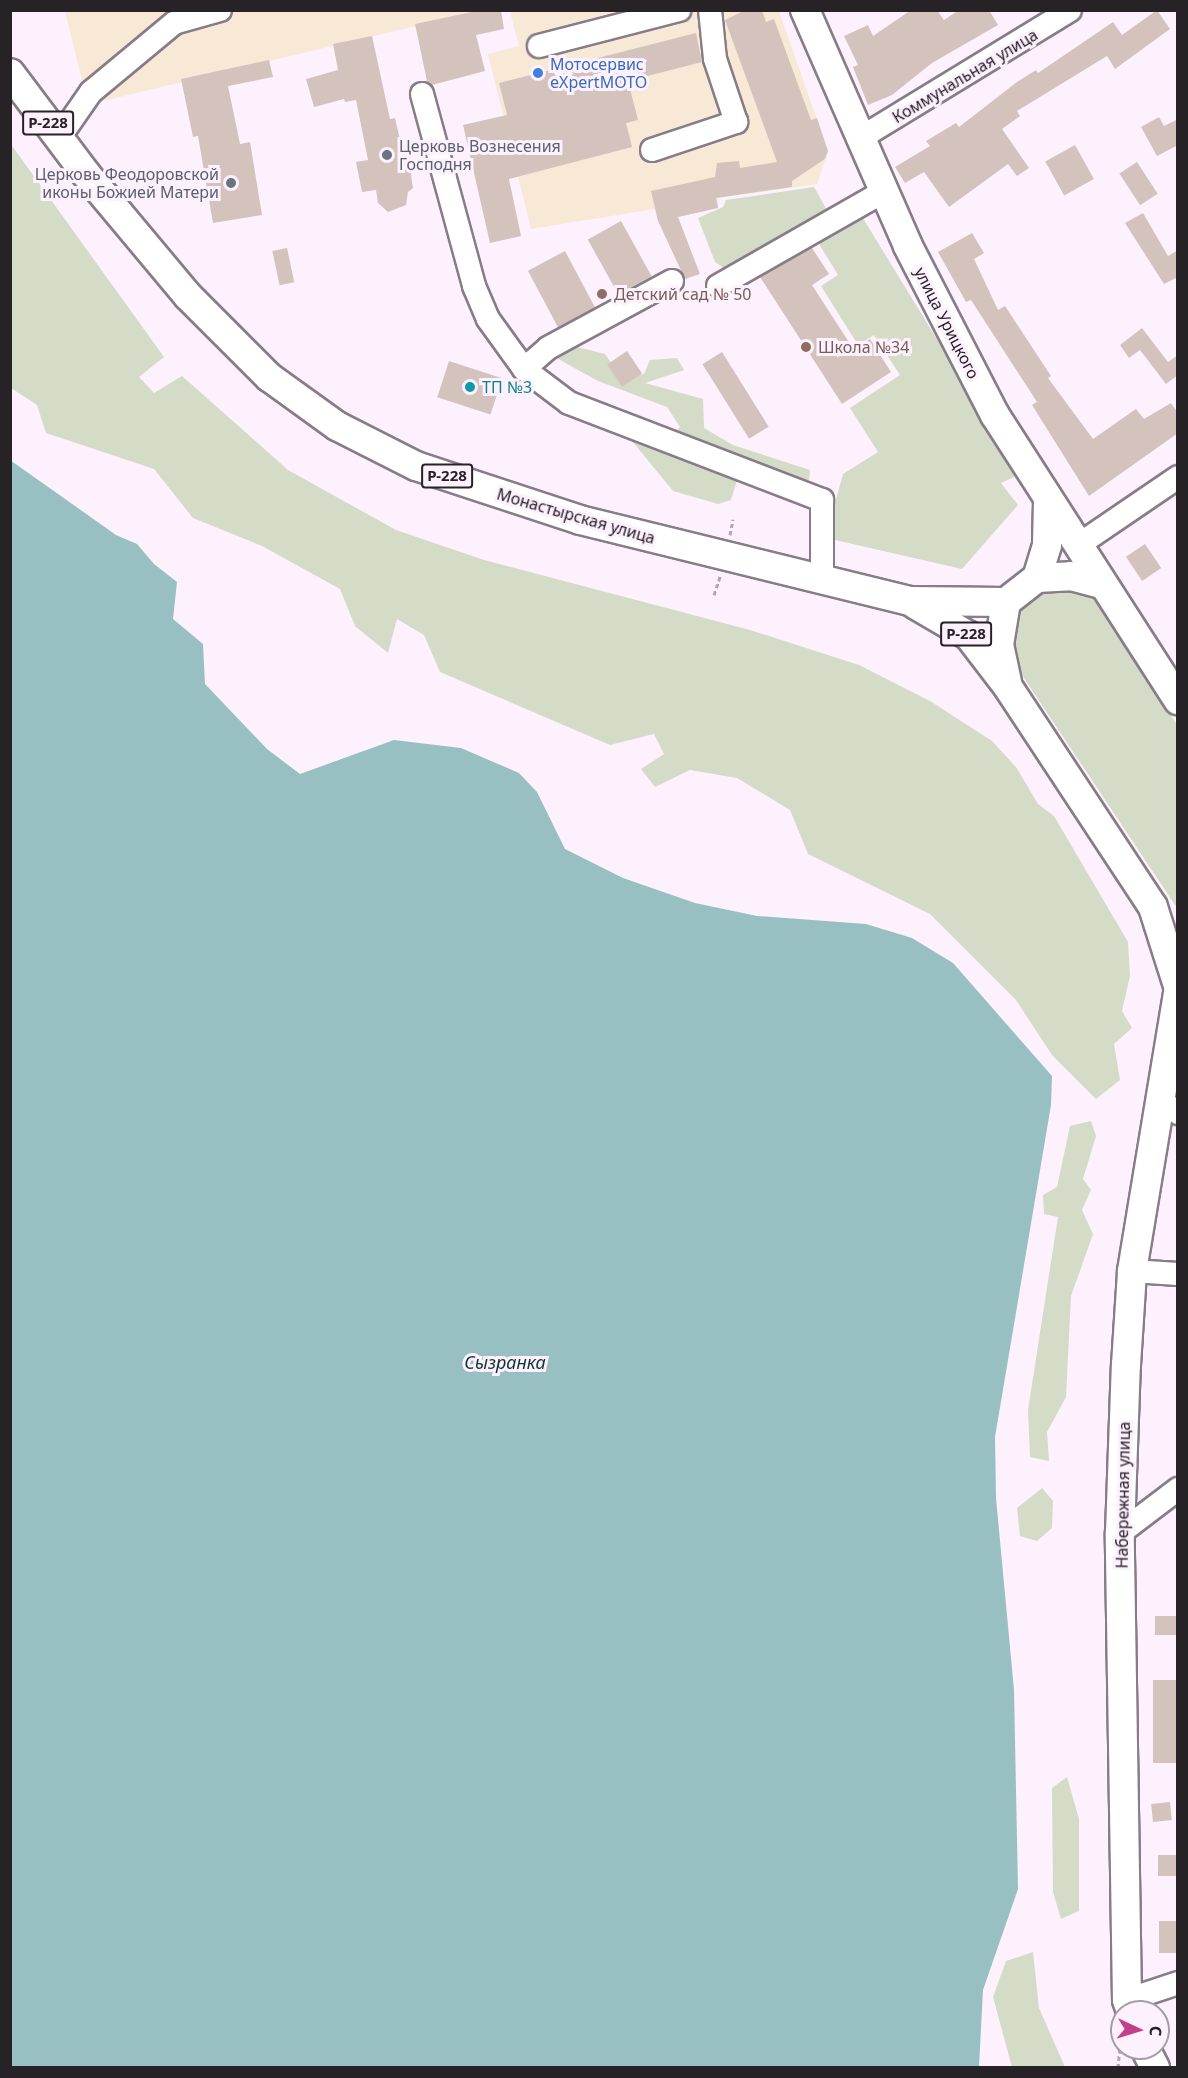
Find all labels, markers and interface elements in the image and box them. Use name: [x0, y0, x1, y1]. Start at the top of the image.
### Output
street label: Коммунальная улица: [889, 25, 1041, 127]
place label: Мотосервис eXpertMOTO: [550, 54, 647, 92]
marker: Мотосервис eXpertMOTO: [531, 66, 545, 80]
road number: Р-228: [21, 111, 75, 135]
place label: Церковь Вознесения Господня: [399, 136, 561, 174]
marker: Церковь Вознесения Господня: [380, 148, 394, 162]
place label: Церковь Феодоровской иконы Божией Матери: [35, 164, 219, 202]
marker: Церковь Феодоровской иконы Божией Матери: [224, 176, 238, 190]
street label: улица Урицкого: [911, 264, 983, 382]
place label: Детский сад № 50: [614, 284, 751, 304]
marker: Детский сад № 50: [595, 287, 609, 301]
place label: Школа №34: [818, 337, 909, 357]
marker: Школа №34: [799, 340, 813, 354]
place label: ТП №3: [482, 377, 532, 397]
marker: ТП №3: [463, 380, 477, 394]
road number: Р-228: [420, 464, 474, 488]
street label: Монастырская улица: [495, 484, 657, 548]
road number: Р-228: [939, 622, 993, 646]
water label: Сызранка: [464, 1351, 546, 1373]
street label: Набережная улица: [1112, 1421, 1134, 1569]
north arrow: [1110, 2000, 1170, 2060]
text: С: [1145, 2025, 1167, 2037]

